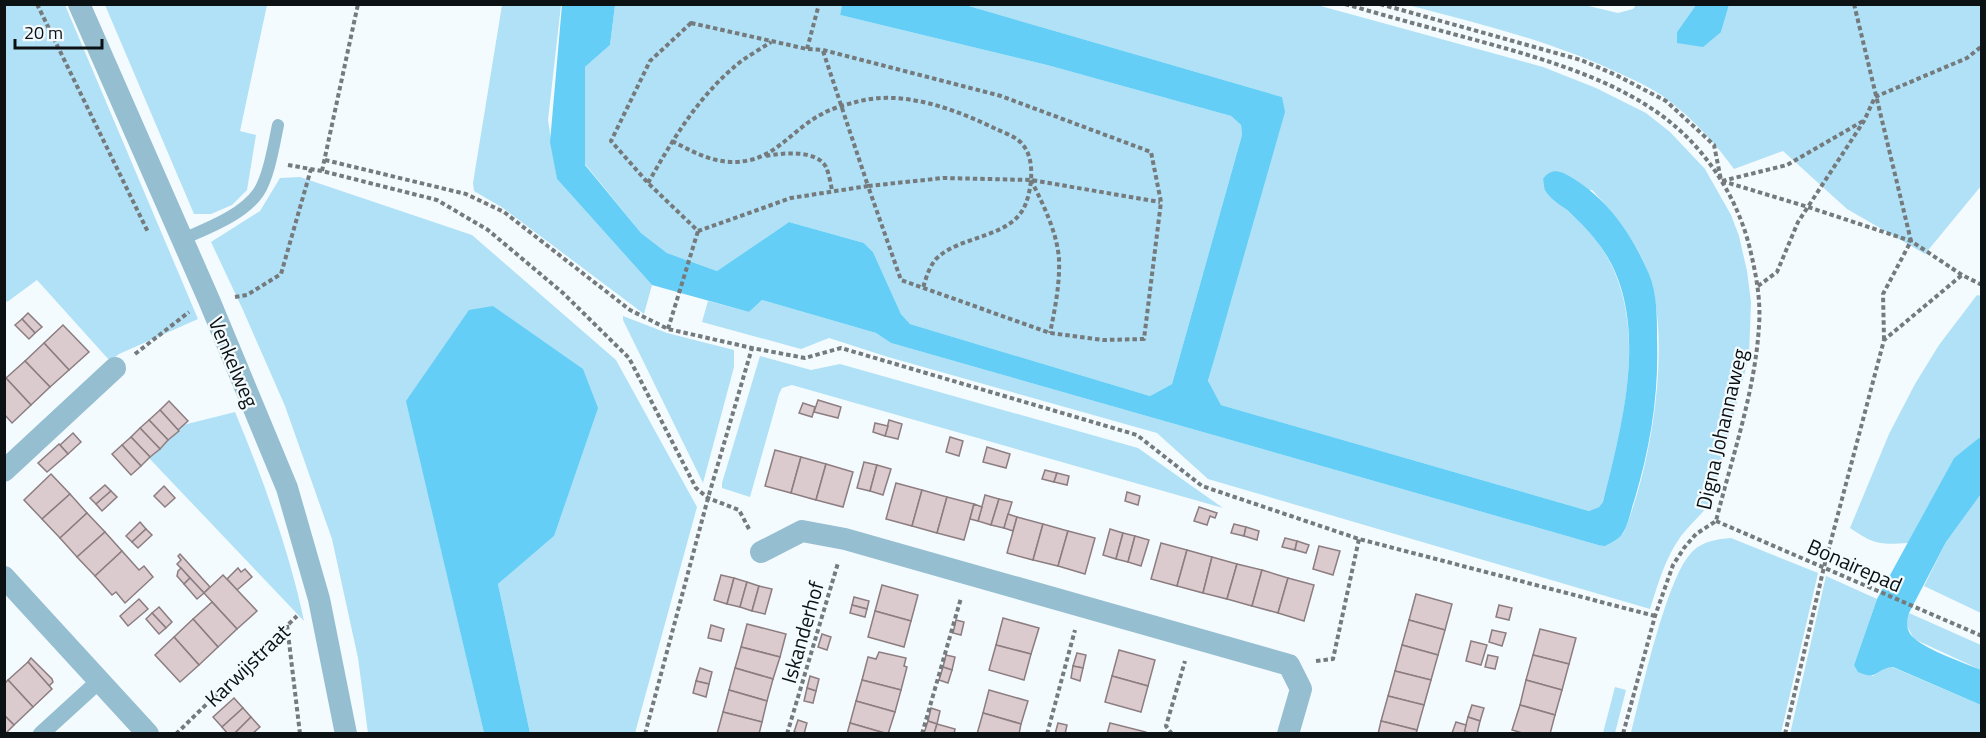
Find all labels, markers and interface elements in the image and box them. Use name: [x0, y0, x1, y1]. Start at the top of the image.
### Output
scale bar: [15, 12, 102, 50]
text: 20 m: [24, 19, 63, 46]
street label: Venkelweg: [201, 312, 268, 413]
street label: Digna Johannaweg: [1687, 345, 1755, 513]
street label: Bonairepad: [1802, 530, 1908, 600]
street label: Iskanderhof: [772, 577, 832, 687]
street label: Karwijstraat: [197, 616, 297, 714]

